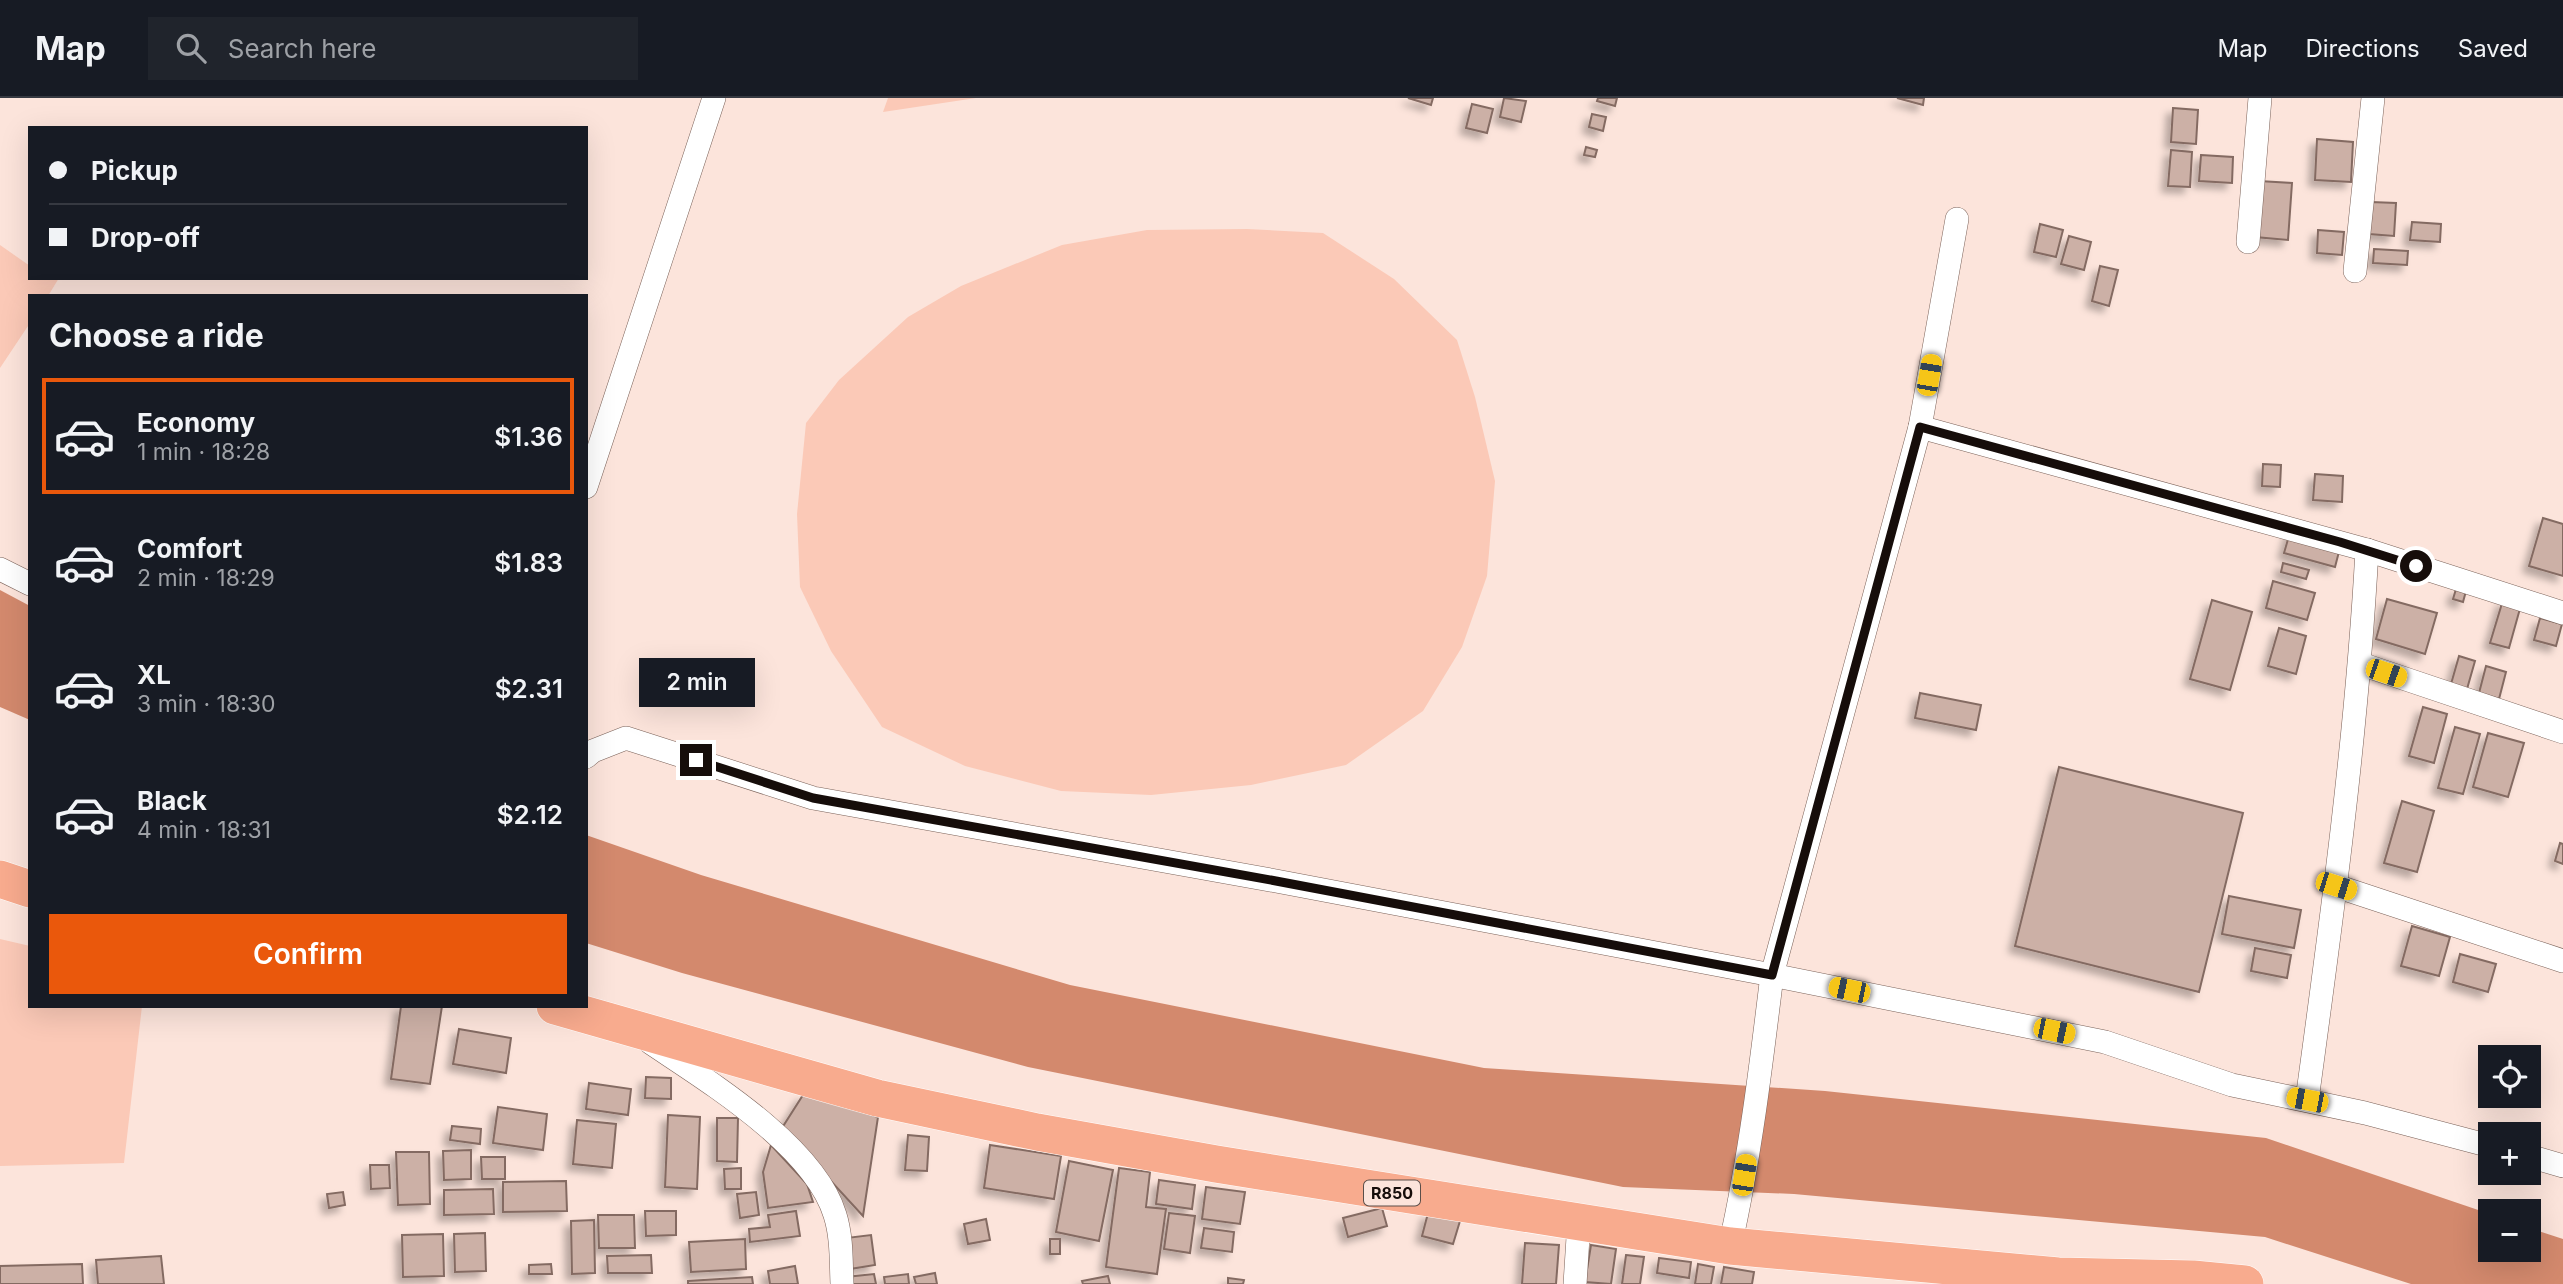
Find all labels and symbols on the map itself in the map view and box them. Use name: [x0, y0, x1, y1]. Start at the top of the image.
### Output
car: [1916, 352, 1943, 398]
route start: [2400, 550, 2432, 582]
car: [2363, 656, 2410, 690]
callout: 2 min: [638, 658, 754, 708]
route end: [680, 744, 712, 776]
car: [2313, 870, 2360, 902]
car: [1827, 975, 1872, 1005]
car: [2032, 1016, 2077, 1046]
car: [2285, 1086, 2330, 1114]
car: [1731, 1153, 1758, 1197]
road number: R850: [1364, 1180, 1420, 1205]

